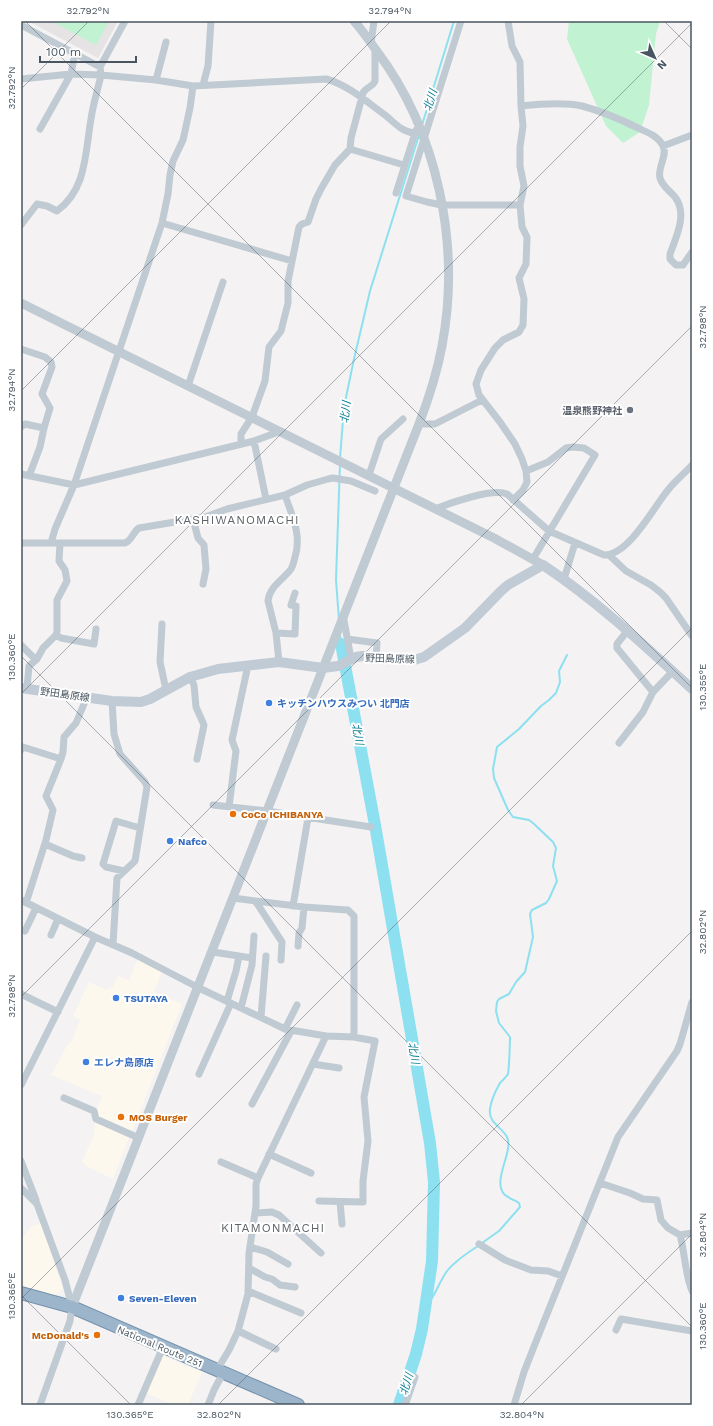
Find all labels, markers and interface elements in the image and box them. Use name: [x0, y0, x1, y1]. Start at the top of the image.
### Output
text: 32.792°N: [67, 5, 110, 16]
text: 32.794°N: [368, 5, 412, 16]
scale bar: [40, 38, 136, 64]
north arrow: [635, 38, 675, 78]
text: 100 m: [46, 45, 81, 59]
text: N: [654, 57, 669, 72]
text: 32.792°N: [6, 67, 17, 110]
water label: 北川: [421, 87, 440, 113]
text: 32.798°N: [697, 305, 708, 349]
text: 32.794°N: [6, 368, 17, 412]
water label: 北川: [338, 399, 353, 424]
place label: 温泉熊野神社: [562, 405, 623, 416]
marker: 温泉熊野神社: [625, 405, 635, 415]
district label: KASHIWANOMACHI: [174, 513, 300, 527]
text: 130.360°E: [6, 633, 17, 681]
street label: 野田島原線: [365, 652, 415, 665]
text: 130.355°E: [697, 664, 708, 710]
street label: 野田島原線: [39, 686, 90, 703]
marker: キッチンハウスみつい 北門店: [264, 698, 274, 708]
place label: キッチンハウスみつい 北門店: [277, 698, 410, 709]
water label: 北川: [349, 722, 366, 747]
marker: CoCo ICHIBANYA: [228, 809, 238, 819]
place label: CoCo ICHIBANYA: [241, 809, 324, 820]
marker: Nafco: [165, 836, 175, 846]
place label: Nafco: [178, 836, 207, 847]
text: 32.802°N: [697, 910, 708, 954]
text: 32.798°N: [6, 974, 17, 1018]
marker: TSUTAYA: [111, 993, 121, 1003]
place label: TSUTAYA: [124, 993, 168, 1004]
water label: 北川: [405, 1041, 422, 1066]
marker: エレナ島原店: [81, 1057, 91, 1067]
place label: エレナ島原店: [94, 1057, 154, 1068]
marker: MOS Burger: [116, 1112, 126, 1122]
place label: MOS Burger: [129, 1112, 188, 1123]
text: 32.804°N: [697, 1213, 708, 1257]
district label: KITAMONMACHI: [221, 1221, 325, 1235]
text: 130.365°E: [6, 1272, 17, 1320]
marker: Seven-Eleven: [116, 1293, 126, 1303]
place label: Seven-Eleven: [129, 1293, 197, 1304]
text: 130.360°E: [697, 1302, 708, 1350]
street label: National Route 251: [116, 1324, 204, 1369]
place label: McDonald's: [32, 1330, 90, 1341]
marker: McDonald's: [92, 1330, 102, 1340]
water label: 北川: [397, 1371, 416, 1397]
text: 130.365°E: [106, 1409, 154, 1420]
text: 32.802°N: [197, 1409, 241, 1420]
text: 32.804°N: [500, 1409, 544, 1420]

